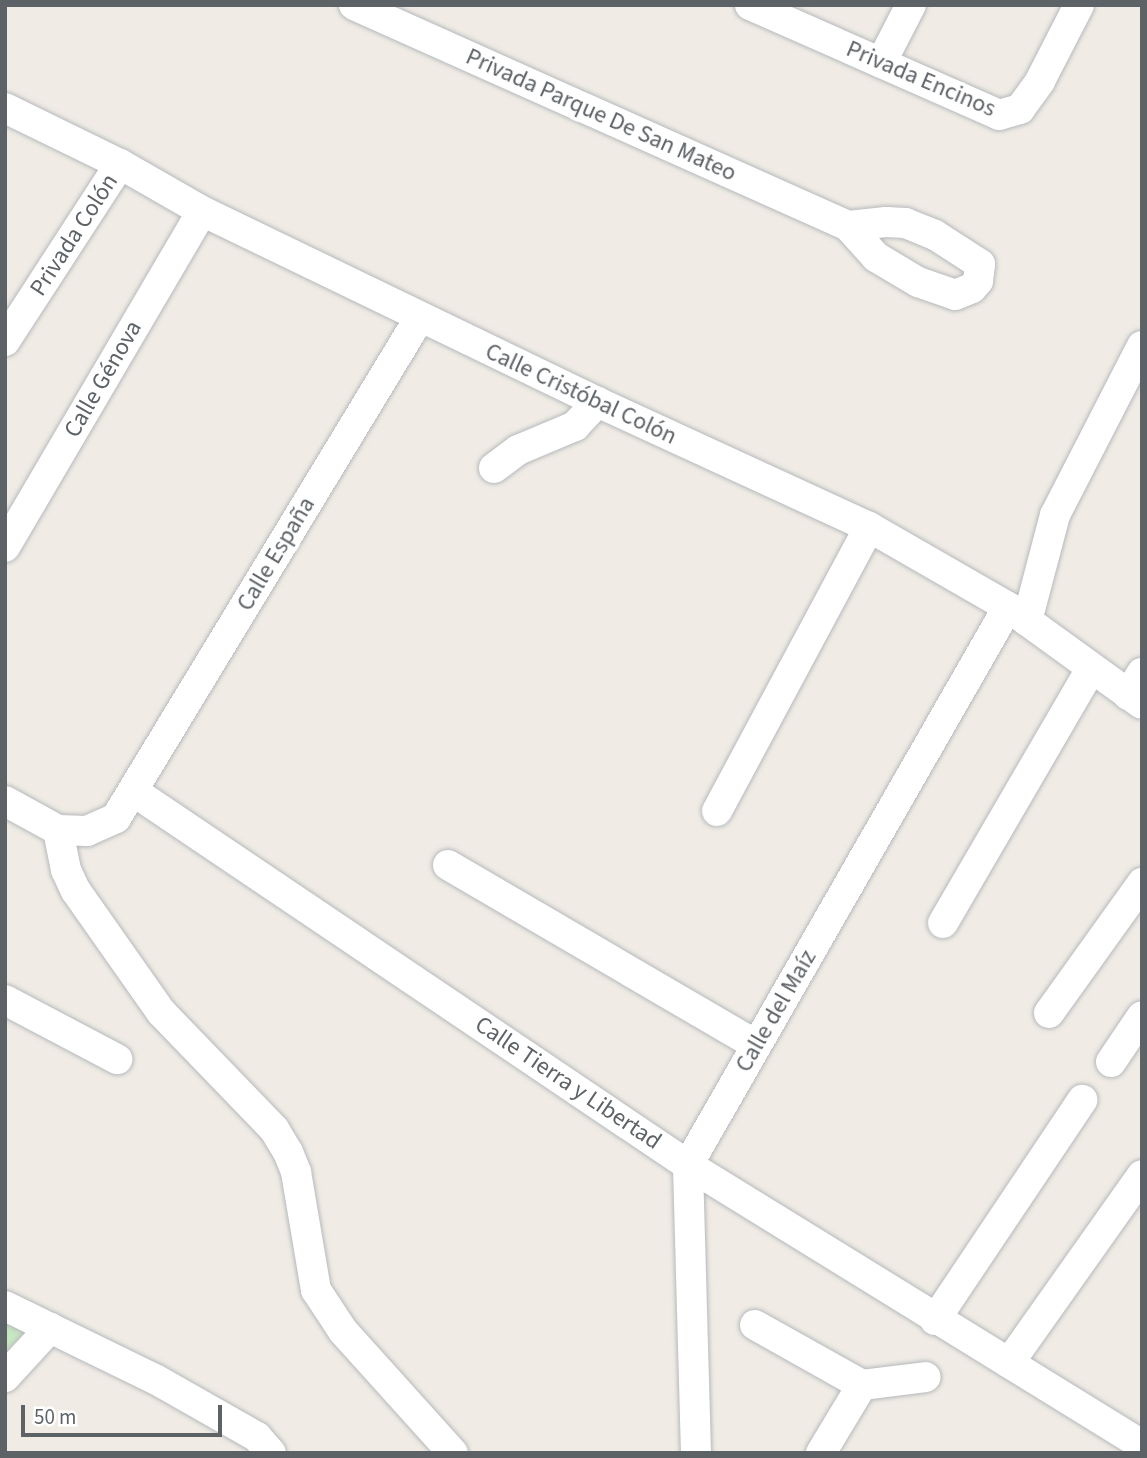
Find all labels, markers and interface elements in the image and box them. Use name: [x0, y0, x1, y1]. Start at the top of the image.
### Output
street label: Privada Encinos: [842, 35, 1000, 123]
street label: Privada Parque De San Mateo: [461, 42, 741, 188]
street label: Privada Colón: [24, 169, 124, 301]
street label: Calle Génova: [58, 315, 148, 443]
street label: Calle Cristóbal Colón: [481, 337, 681, 451]
street label: Calle España: [231, 492, 321, 616]
street label: Calle del Maíz: [729, 945, 823, 1077]
street label: Calle Tierra y Libertad: [469, 1010, 667, 1156]
scale bar: [24, 1392, 226, 1436]
text: 50 m: [34, 1402, 76, 1432]

